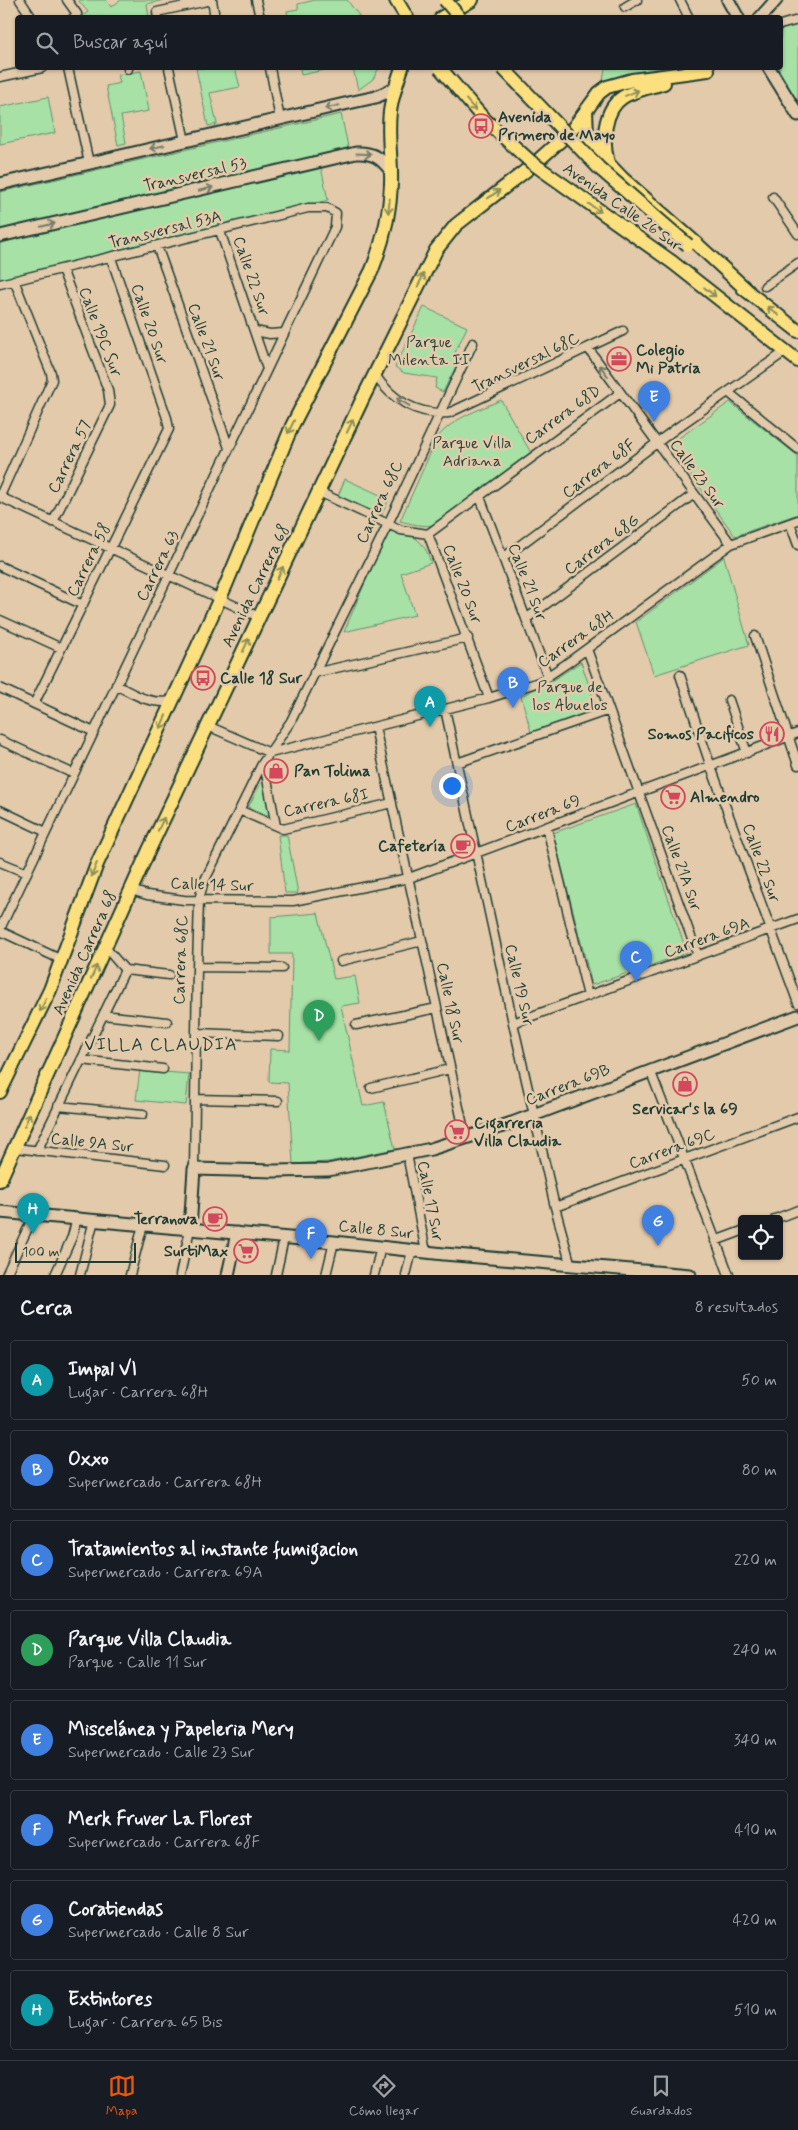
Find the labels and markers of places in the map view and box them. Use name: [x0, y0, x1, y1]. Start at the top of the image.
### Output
place label: Avenida Primero de Mayo: [498, 107, 615, 146]
bus stop icon: Avenida Primero de Mayo: [468, 113, 494, 139]
place label: Colegio Mi Patria: [636, 340, 701, 379]
office icon: Colegio Mi Patria: [606, 346, 632, 372]
pin: E: [638, 381, 670, 422]
bus stop icon: Calle 18 Sur: [190, 665, 216, 691]
pin: B: [497, 667, 529, 708]
place label: Calle 18 Sur: [220, 668, 303, 689]
pin: A: [414, 686, 446, 727]
restaurant icon: Somos Pacificos: [759, 721, 785, 747]
place label: Somos Pacificos: [648, 724, 754, 745]
shop icon: Pan Tolima: [263, 758, 289, 784]
place label: Pan Tolima: [294, 761, 370, 782]
supermarket icon: Almendro: [660, 784, 686, 810]
place label: Almendro: [690, 787, 760, 808]
cafe icon: Cafetería: [450, 833, 476, 859]
place label: Cafetería: [378, 836, 446, 857]
pin: C: [620, 941, 652, 982]
pin: D: [303, 1000, 335, 1041]
shop icon: Servicar's la 69: [672, 1071, 698, 1097]
place label: Servicar's la 69: [632, 1099, 738, 1120]
place label: Cigarreria Villa Claudia: [474, 1113, 561, 1152]
supermarket icon: Cigarreria Villa Claudia: [444, 1119, 470, 1145]
pin: H: [17, 1193, 49, 1234]
pin: G: [642, 1205, 674, 1246]
cafe icon: Terranova: [202, 1206, 228, 1232]
place label: Terranova: [134, 1209, 198, 1230]
pin: F: [295, 1218, 327, 1259]
supermarket icon: SurtiMax: [233, 1238, 259, 1264]
place label: SurtiMax: [164, 1241, 228, 1262]

